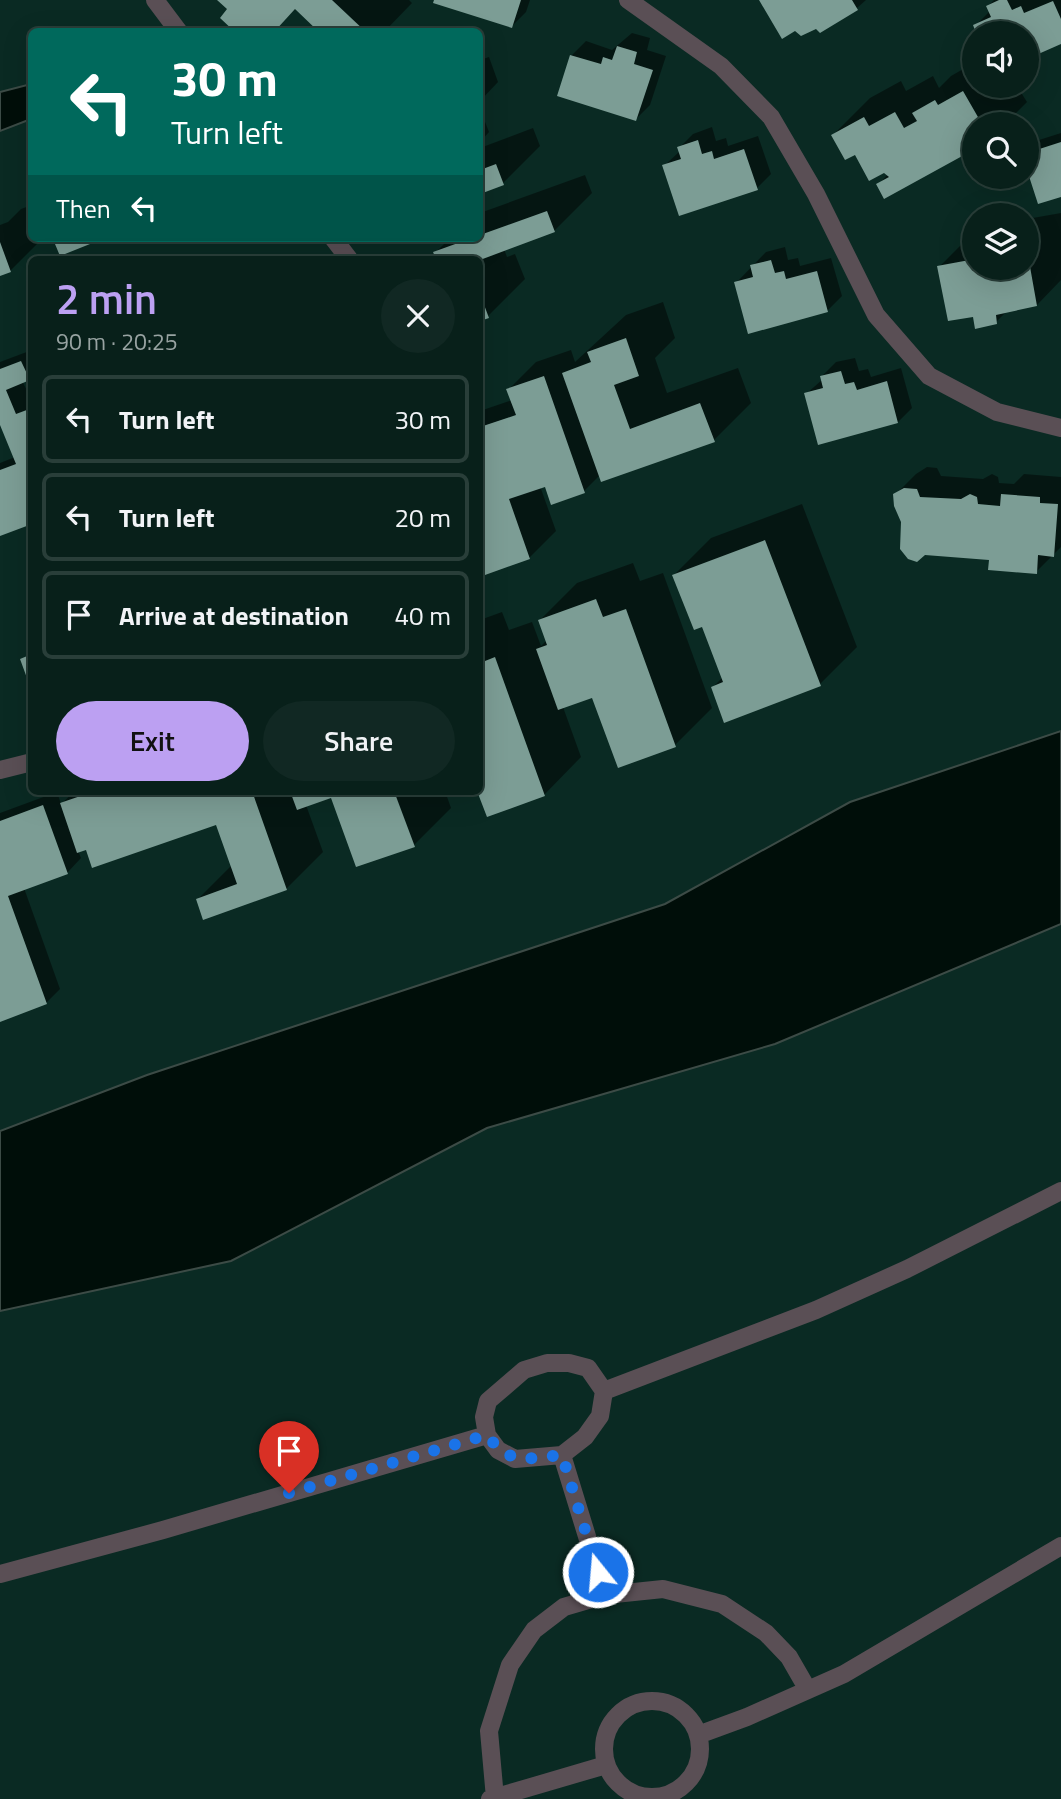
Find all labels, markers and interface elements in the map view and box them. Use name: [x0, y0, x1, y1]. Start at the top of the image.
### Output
map controls: [962, 21, 1039, 280]
button: sound: [962, 21, 1039, 98]
text: 30 m: [171, 40, 278, 115]
icon: left: [56, 56, 147, 147]
text: Turn left: [171, 108, 283, 156]
button: search: [962, 112, 1039, 189]
text: Then: [56, 189, 111, 228]
icon: left: [125, 189, 163, 227]
button: layers: [962, 203, 1039, 280]
text: 2 min: [56, 266, 157, 330]
button: close: [381, 279, 455, 353]
text: 90 m · 20:25: [56, 324, 178, 359]
icon: left: [60, 400, 98, 438]
text: Turn left: [119, 400, 214, 439]
text: 30 m: [394, 400, 451, 439]
icon: left: [60, 498, 98, 536]
text: Turn left: [119, 498, 214, 537]
text: 20 m: [394, 498, 451, 537]
icon: arrive: [60, 596, 98, 634]
text: Arrive at destination: [119, 596, 349, 635]
text: 40 m: [394, 596, 451, 635]
button: Exit: [56, 701, 249, 781]
button: Share: [263, 701, 455, 781]
pin: [259, 1421, 319, 1493]
icon: arrive: [270, 1432, 308, 1470]
position arrow: [561, 1535, 635, 1609]

